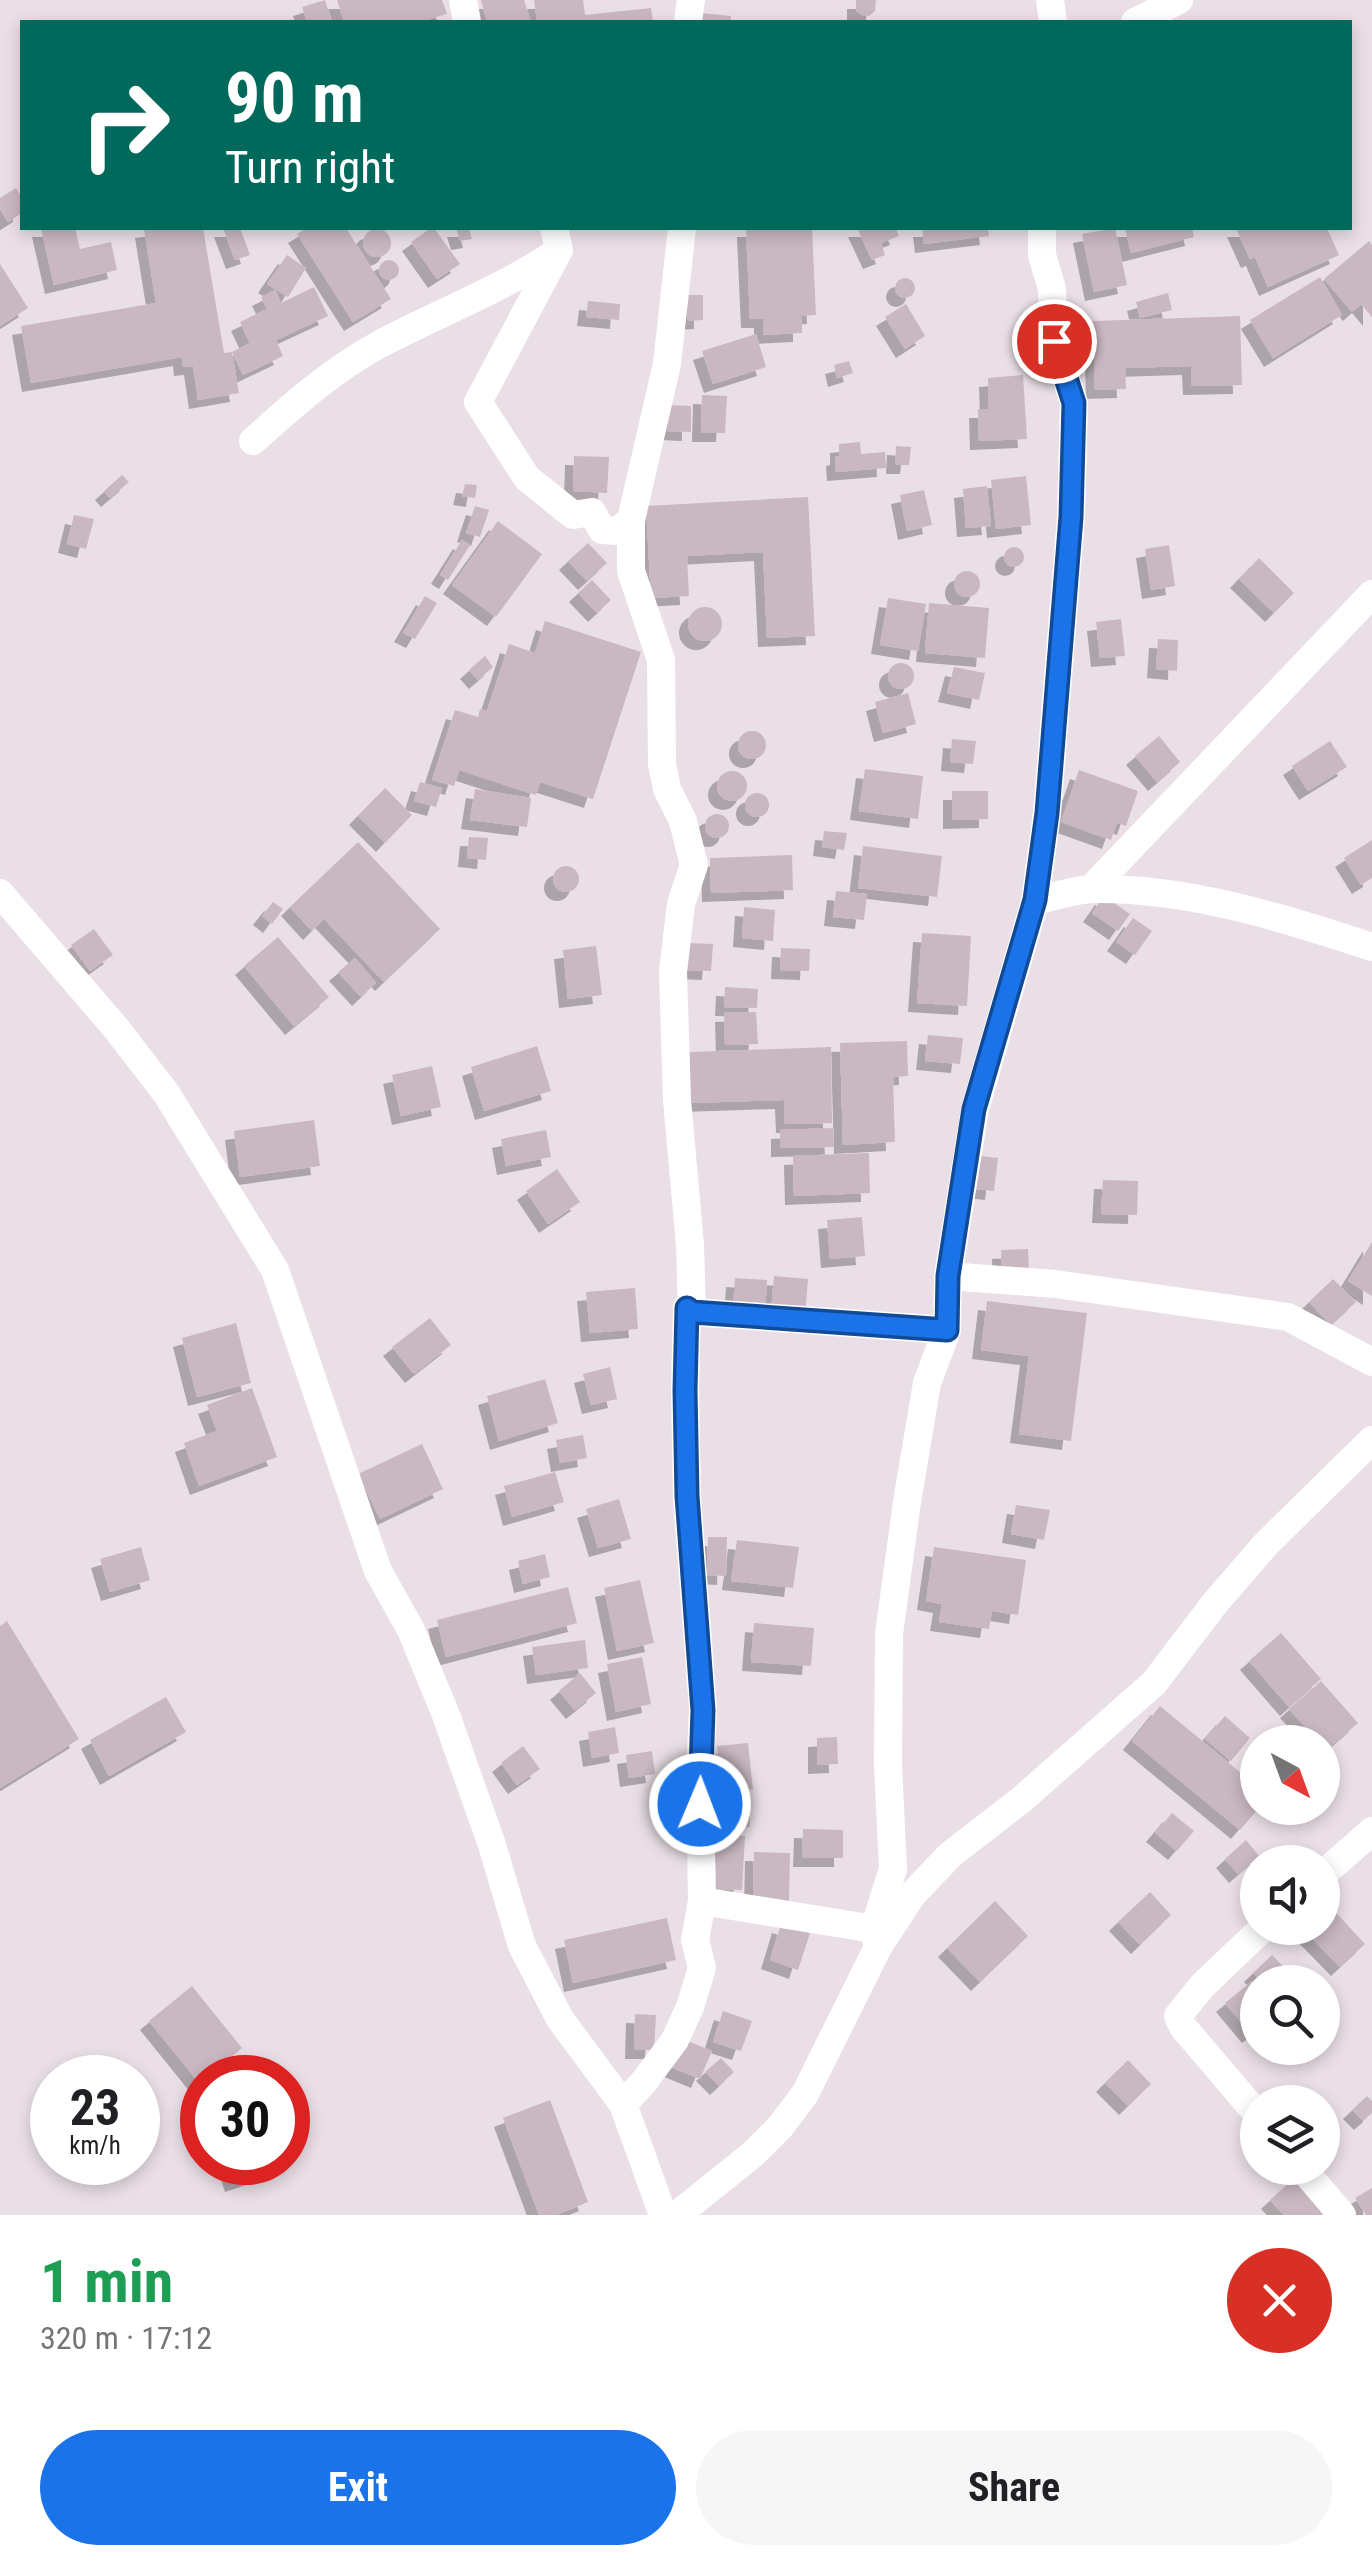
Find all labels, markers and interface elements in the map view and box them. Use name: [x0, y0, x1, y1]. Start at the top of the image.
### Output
text: 90 m: [225, 57, 364, 139]
icon: right: [60, 60, 190, 190]
text: Turn right: [225, 141, 395, 194]
pin: [1012, 299, 1097, 384]
icon: arrive: [1027, 314, 1082, 369]
north arrow: [1240, 1725, 1340, 1825]
map controls: [1240, 1725, 1340, 2185]
position arrow: [648, 1752, 752, 1856]
button: sound: [1240, 1845, 1340, 1945]
button: search: [1240, 1965, 1340, 2065]
speed limit sign: 30: [180, 2055, 310, 2185]
text: 23: [70, 2079, 120, 2137]
button: layers: [1240, 2085, 1340, 2185]
text: km/h: [69, 2131, 121, 2160]
text: 1 min: [40, 2246, 173, 2317]
button: close: [1227, 2248, 1332, 2353]
text: 320 m · 17:12: [40, 2319, 212, 2357]
button: Exit: [40, 2430, 676, 2545]
button: Share: [696, 2430, 1332, 2545]

